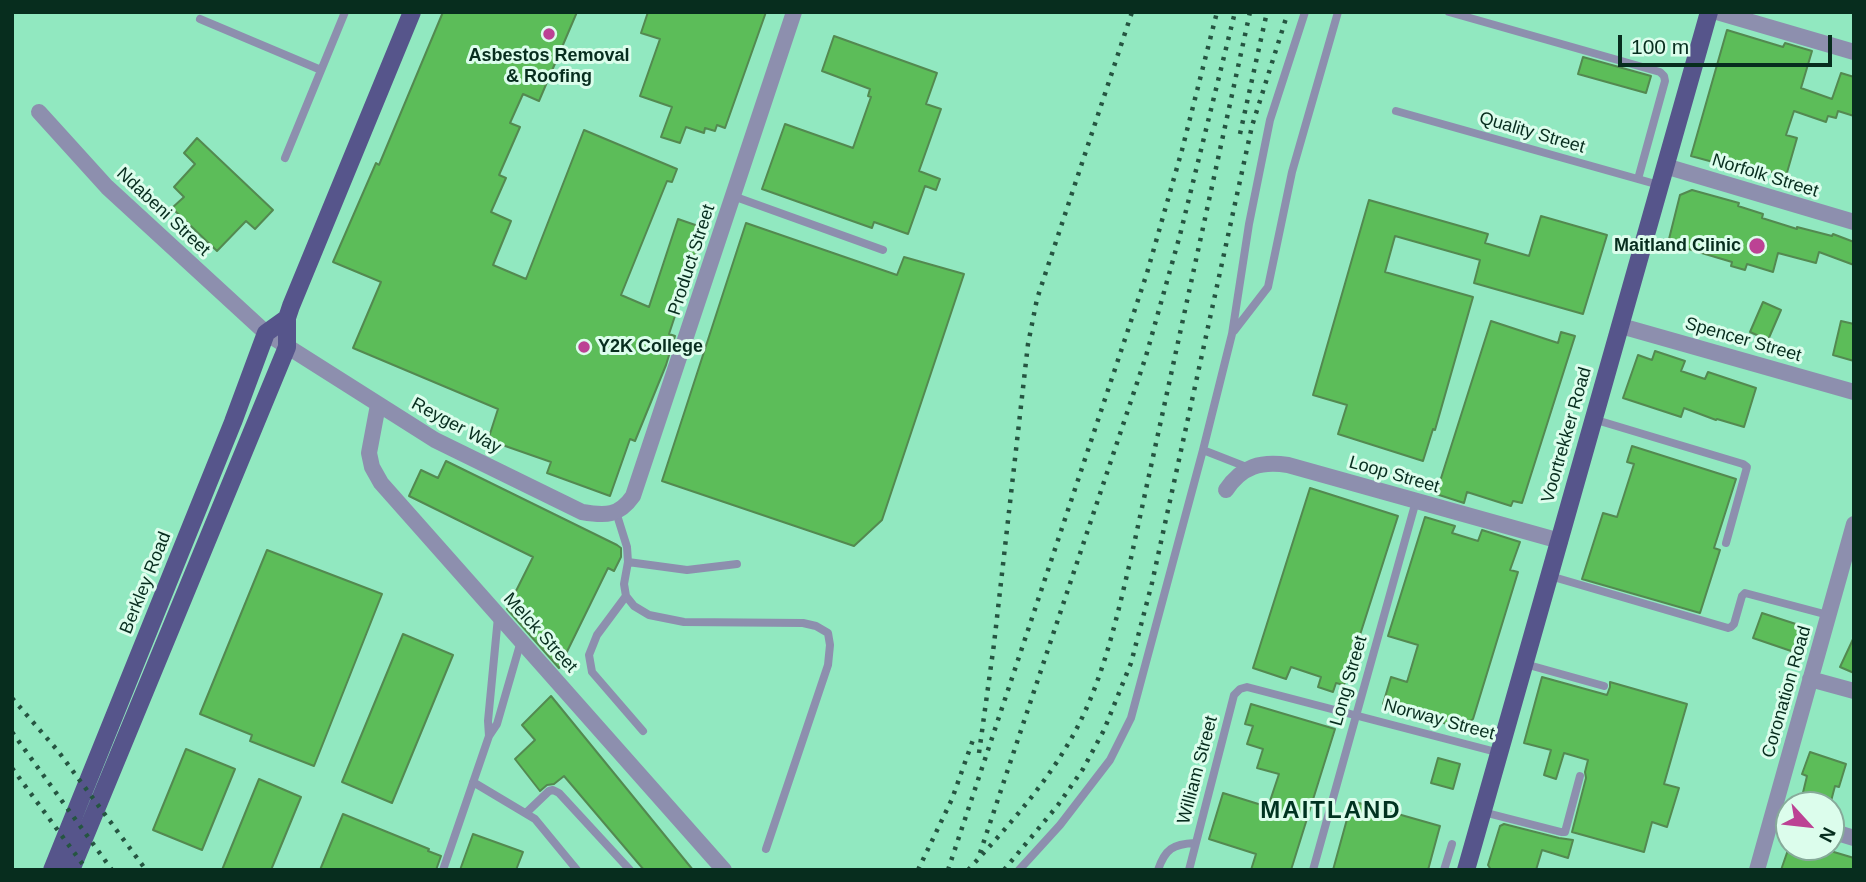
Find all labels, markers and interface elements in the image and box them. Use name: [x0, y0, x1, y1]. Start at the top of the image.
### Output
scale bar: [1621, 21, 1834, 65]
marker: Asbestos Removal & Roofing: [541, 26, 557, 42]
text: 100 m: [1631, 35, 1689, 58]
place label: Asbestos Removal & Roofing: [468, 45, 630, 88]
street label: Quality Street: [1477, 108, 1587, 158]
street label: Norfolk Street: [1709, 150, 1821, 202]
street label: Ndabeni Street: [112, 163, 214, 261]
street label: Product Street: [664, 202, 720, 318]
place label: Maitland Clinic: [1614, 235, 1741, 257]
marker: Maitland Clinic: [1747, 236, 1767, 256]
street label: Spencer Street: [1682, 313, 1804, 367]
place label: Y2K College: [598, 336, 703, 358]
marker: Y2K College: [576, 339, 592, 355]
street label: Voortrekker Road: [1537, 365, 1597, 505]
street label: Reyger Way: [408, 393, 504, 459]
street label: Loop Street: [1346, 452, 1442, 498]
street label: Berkley Road: [116, 529, 176, 637]
street label: Melck Street: [499, 589, 581, 677]
street label: Coronation Road: [1758, 624, 1816, 760]
street label: Long Street: [1326, 633, 1372, 729]
street label: Norway Street: [1381, 695, 1497, 745]
street label: William Street: [1173, 714, 1223, 826]
north arrow: [1775, 791, 1845, 861]
district label: MAITLAND: [1261, 797, 1401, 825]
text: N: [1815, 824, 1840, 846]

